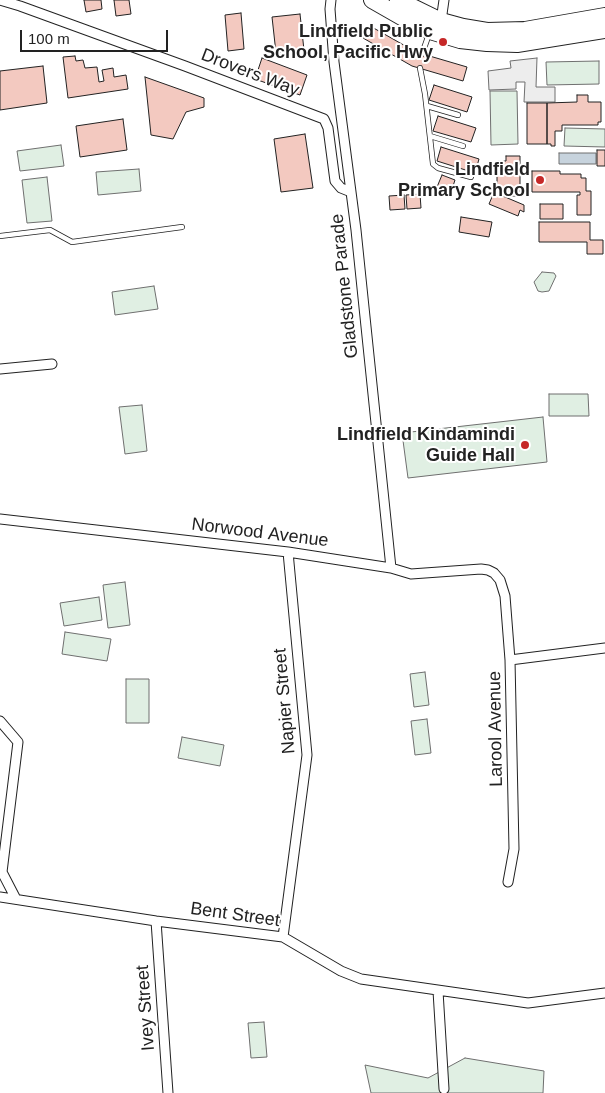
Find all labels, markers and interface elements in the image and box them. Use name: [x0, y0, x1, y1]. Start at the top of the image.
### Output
scale bar: [22, 20, 170, 52]
place label: Lindfield Public School, Pacific Hwy: [263, 21, 433, 64]
text: 100 m: [28, 30, 70, 47]
marker: Lindfield Public School, Pacific Hwy: [437, 36, 449, 48]
street label: Drovers Way: [198, 44, 302, 102]
place label: Lindfield Primary School: [398, 159, 530, 202]
marker: Lindfield Primary School: [534, 174, 546, 186]
street label: Gladstone Parade: [327, 213, 363, 359]
place label: Lindfield Kindamindi Guide Hall: [337, 424, 515, 466]
marker: Lindfield Kindamindi Guide Hall: [519, 439, 531, 451]
street label: Norwood Avenue: [190, 514, 330, 552]
street label: Napier Street: [270, 647, 300, 755]
street label: Larool Avenue: [484, 671, 508, 787]
street label: Bent Street: [189, 898, 281, 932]
street label: Ivey Street: [132, 964, 160, 1052]

